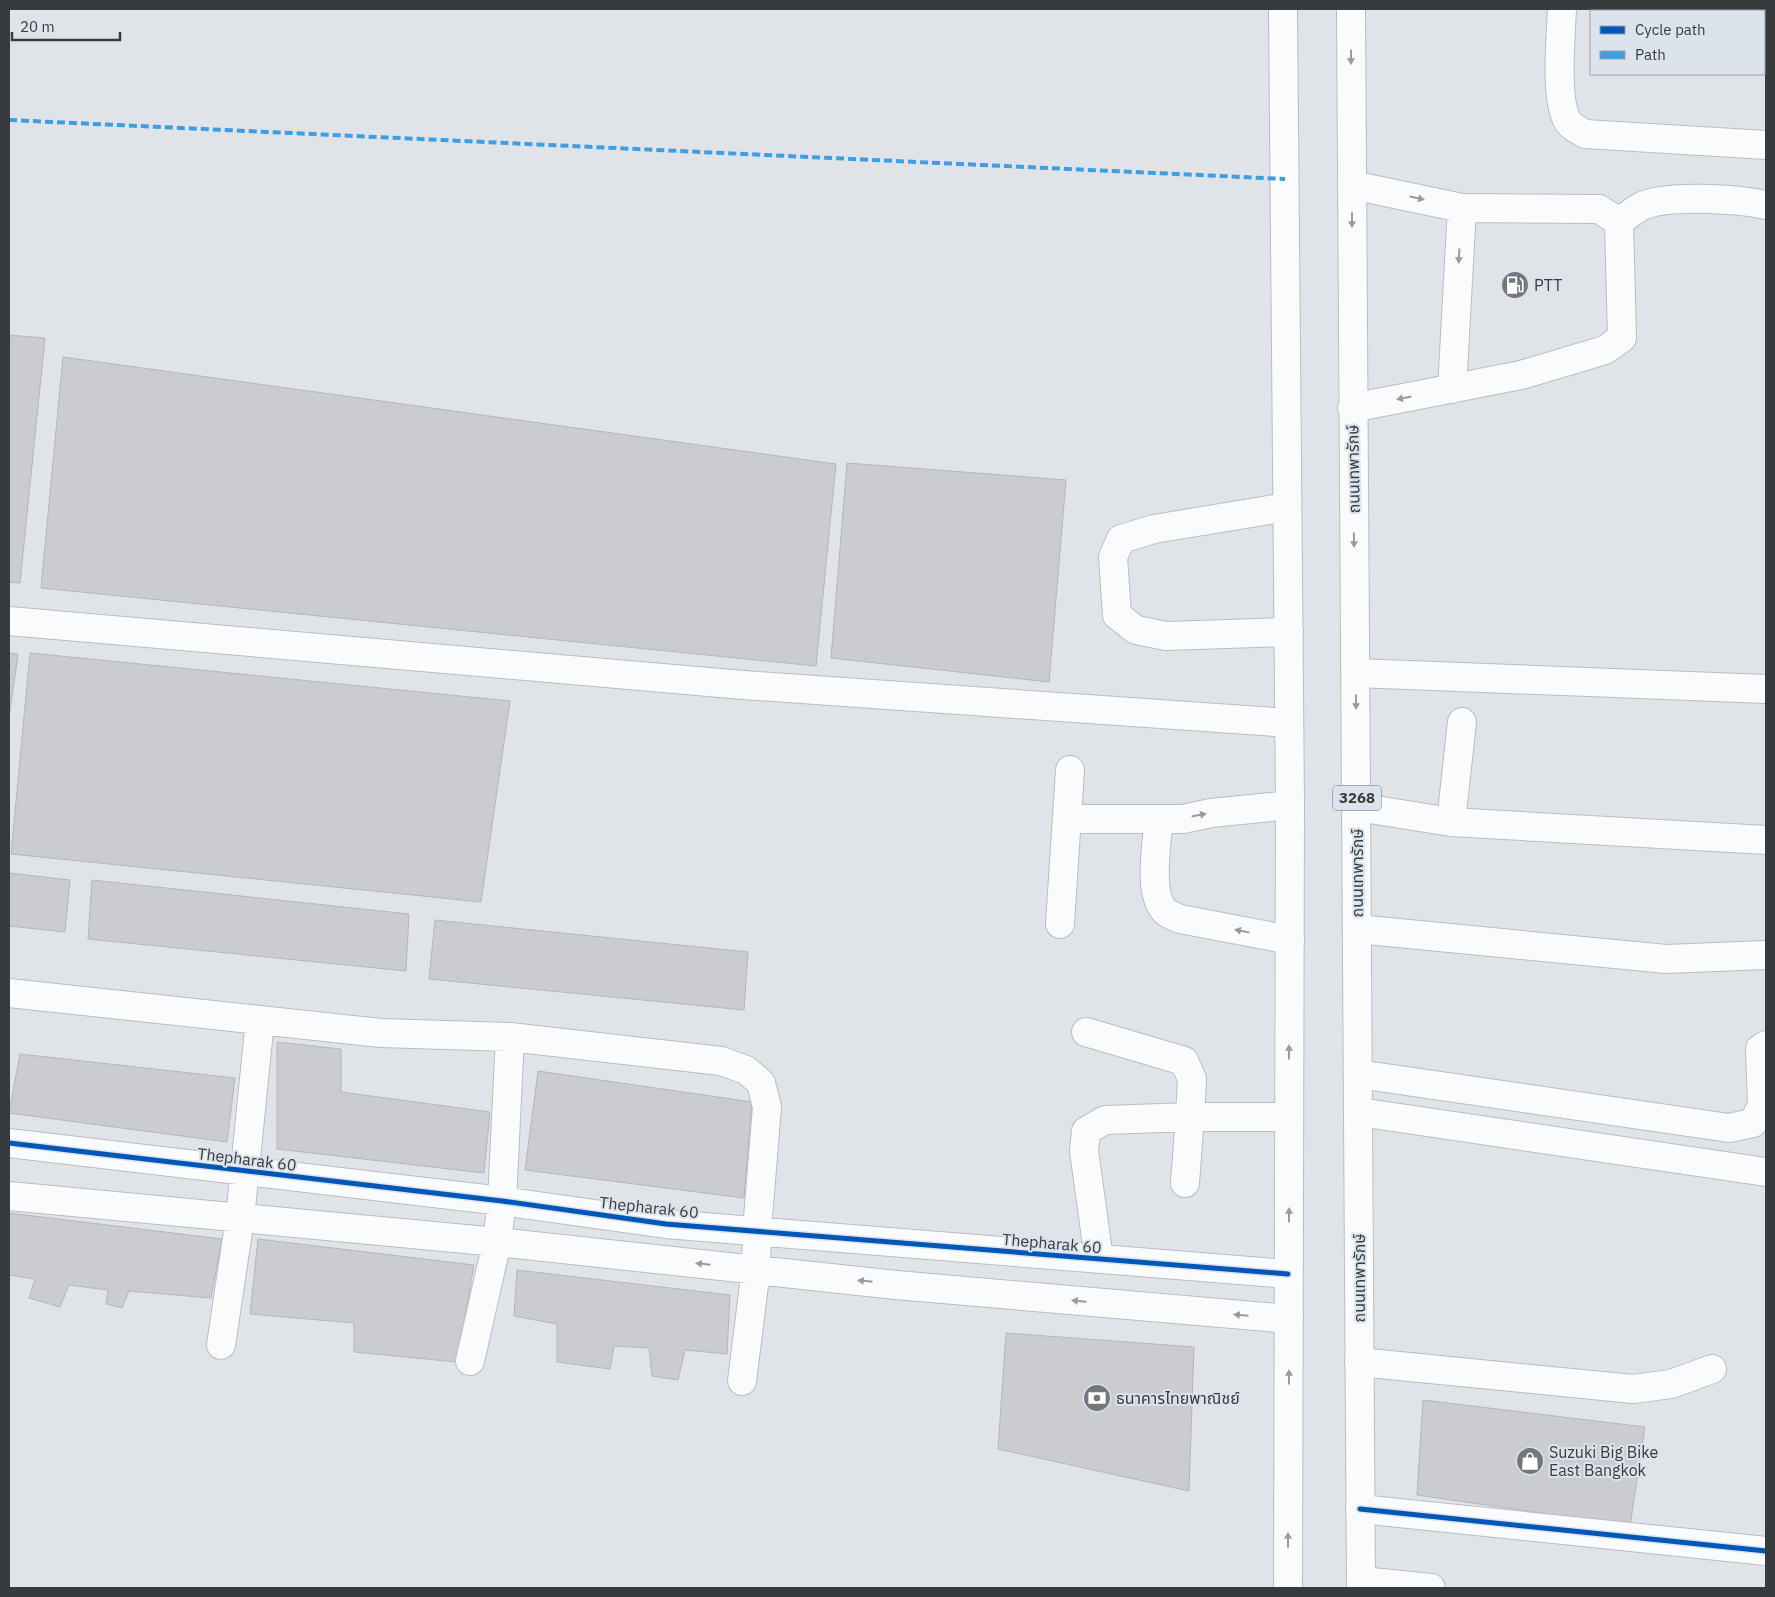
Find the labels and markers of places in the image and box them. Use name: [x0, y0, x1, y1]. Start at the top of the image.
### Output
fuel station icon: PTT: [1500, 270, 1530, 300]
place label: PTT: [1534, 275, 1562, 295]
bank icon: ธนาคารไทยพาณิชย์: [1082, 1383, 1112, 1413]
place label: ธนาคารไทยพาณิชย์: [1116, 1388, 1240, 1408]
place label: Suzuki Big Bike East Bangkok: [1549, 1442, 1658, 1480]
shop icon: Suzuki Big Bike East Bangkok: [1515, 1446, 1545, 1476]

